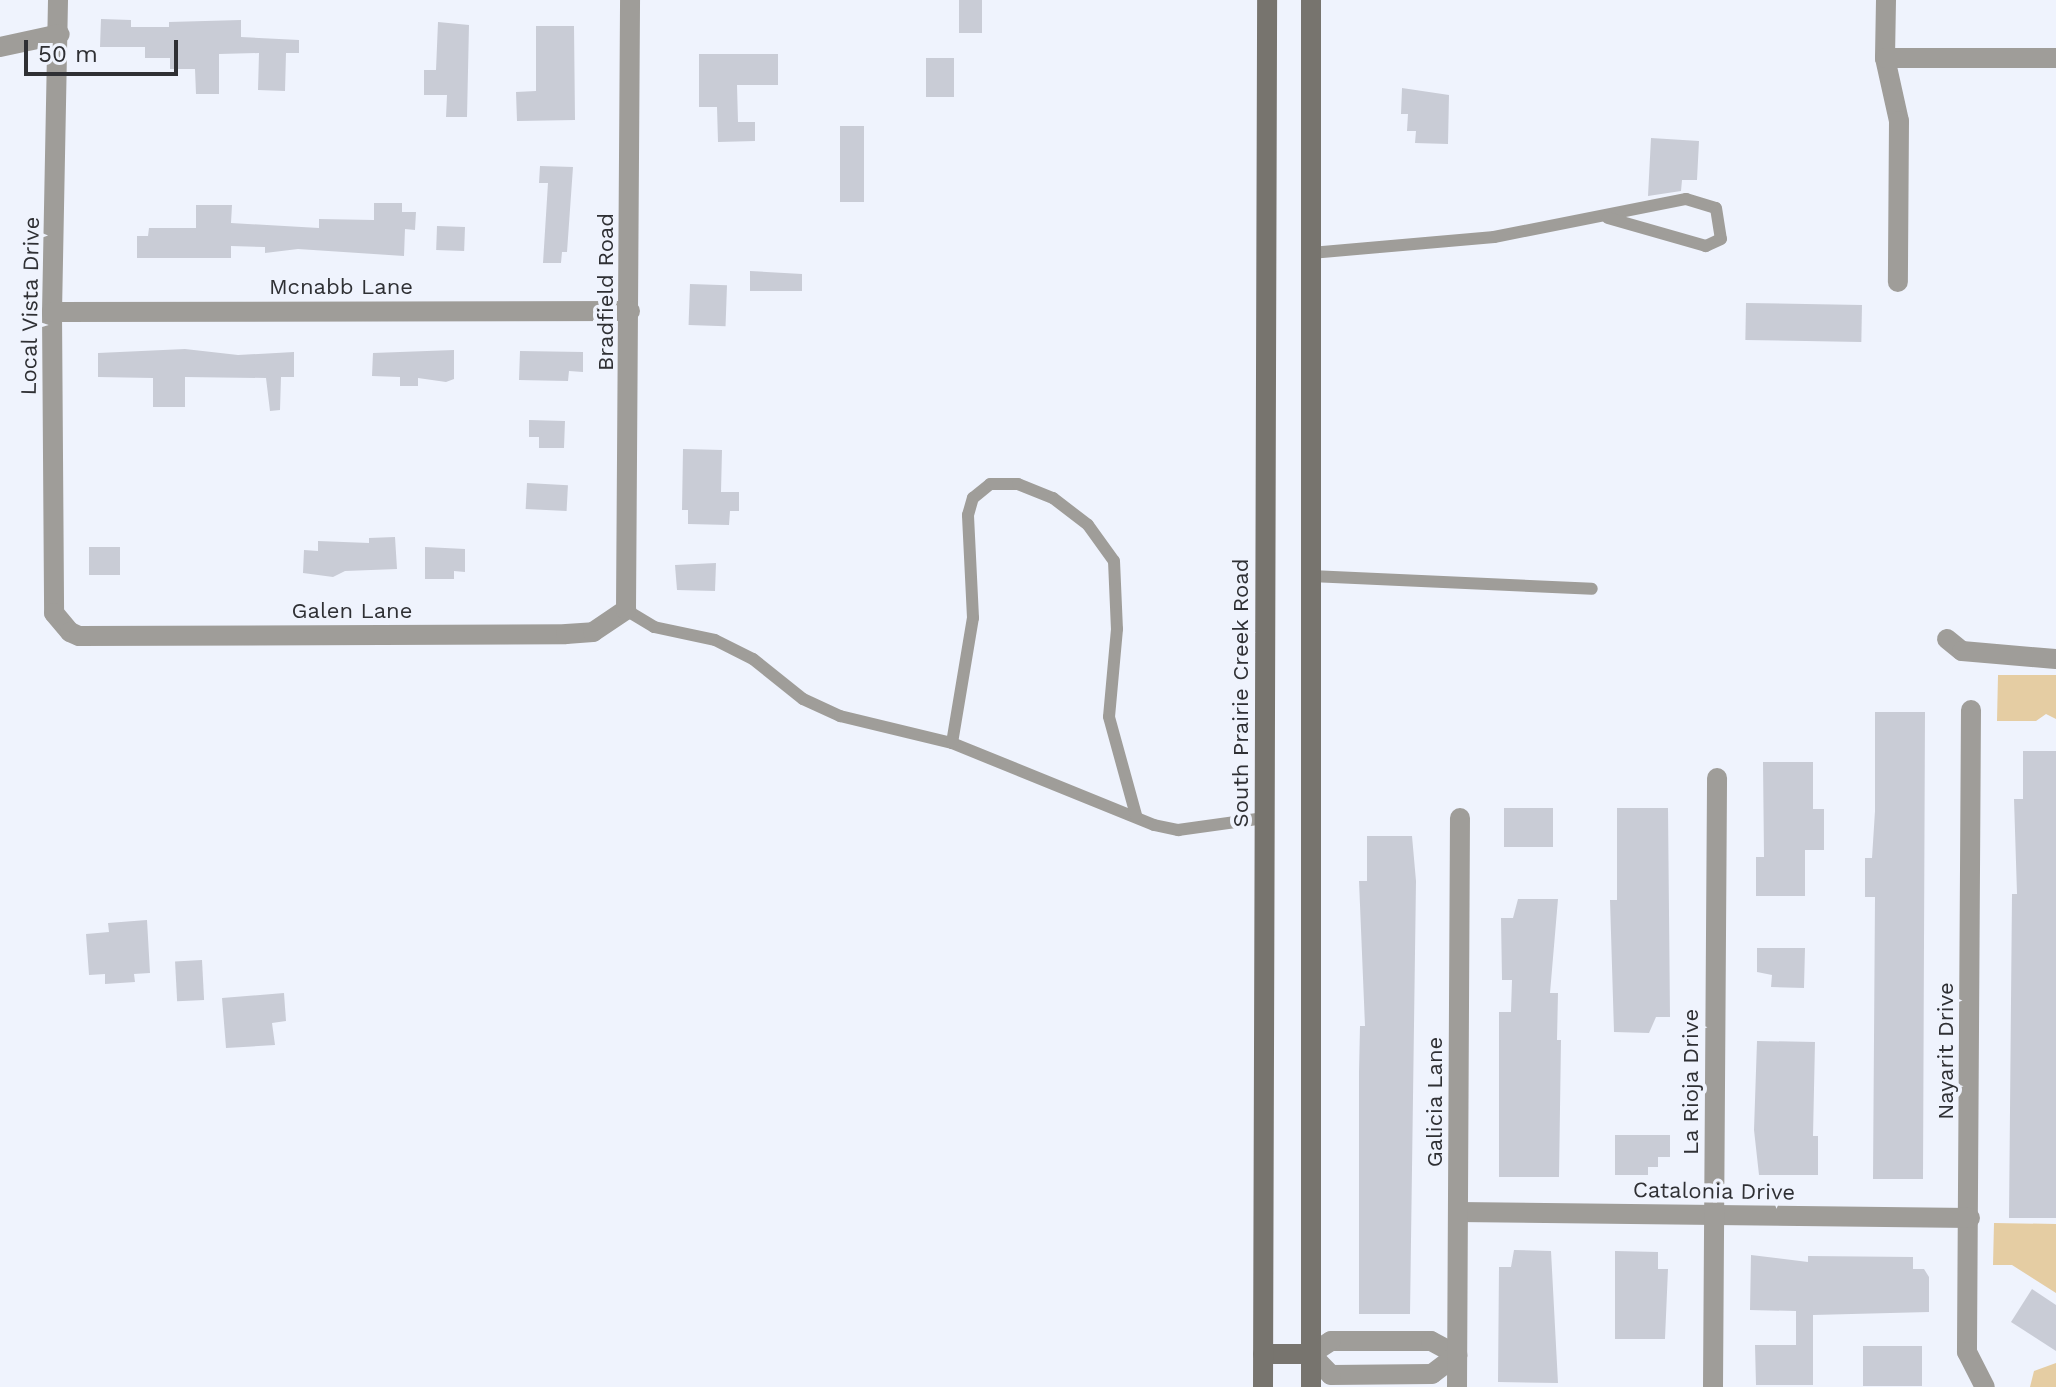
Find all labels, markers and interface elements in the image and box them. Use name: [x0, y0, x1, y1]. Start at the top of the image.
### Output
scale bar: [28, 24, 182, 74]
text: 50 m: [38, 40, 98, 68]
street label: Bradfield Road: [593, 213, 619, 371]
street label: Local Vista Drive: [15, 215, 45, 397]
street label: Mcnabb Lane: [269, 274, 413, 300]
street label: South Prairie Creek Road: [1228, 558, 1254, 828]
street label: Galen Lane: [292, 598, 412, 624]
street label: Nayarit Drive: [1933, 982, 1959, 1120]
street label: La Rioja Drive: [1678, 1008, 1704, 1156]
street label: Galicia Lane: [1422, 1036, 1448, 1168]
street label: Catalonia Drive: [1632, 1176, 1796, 1206]

